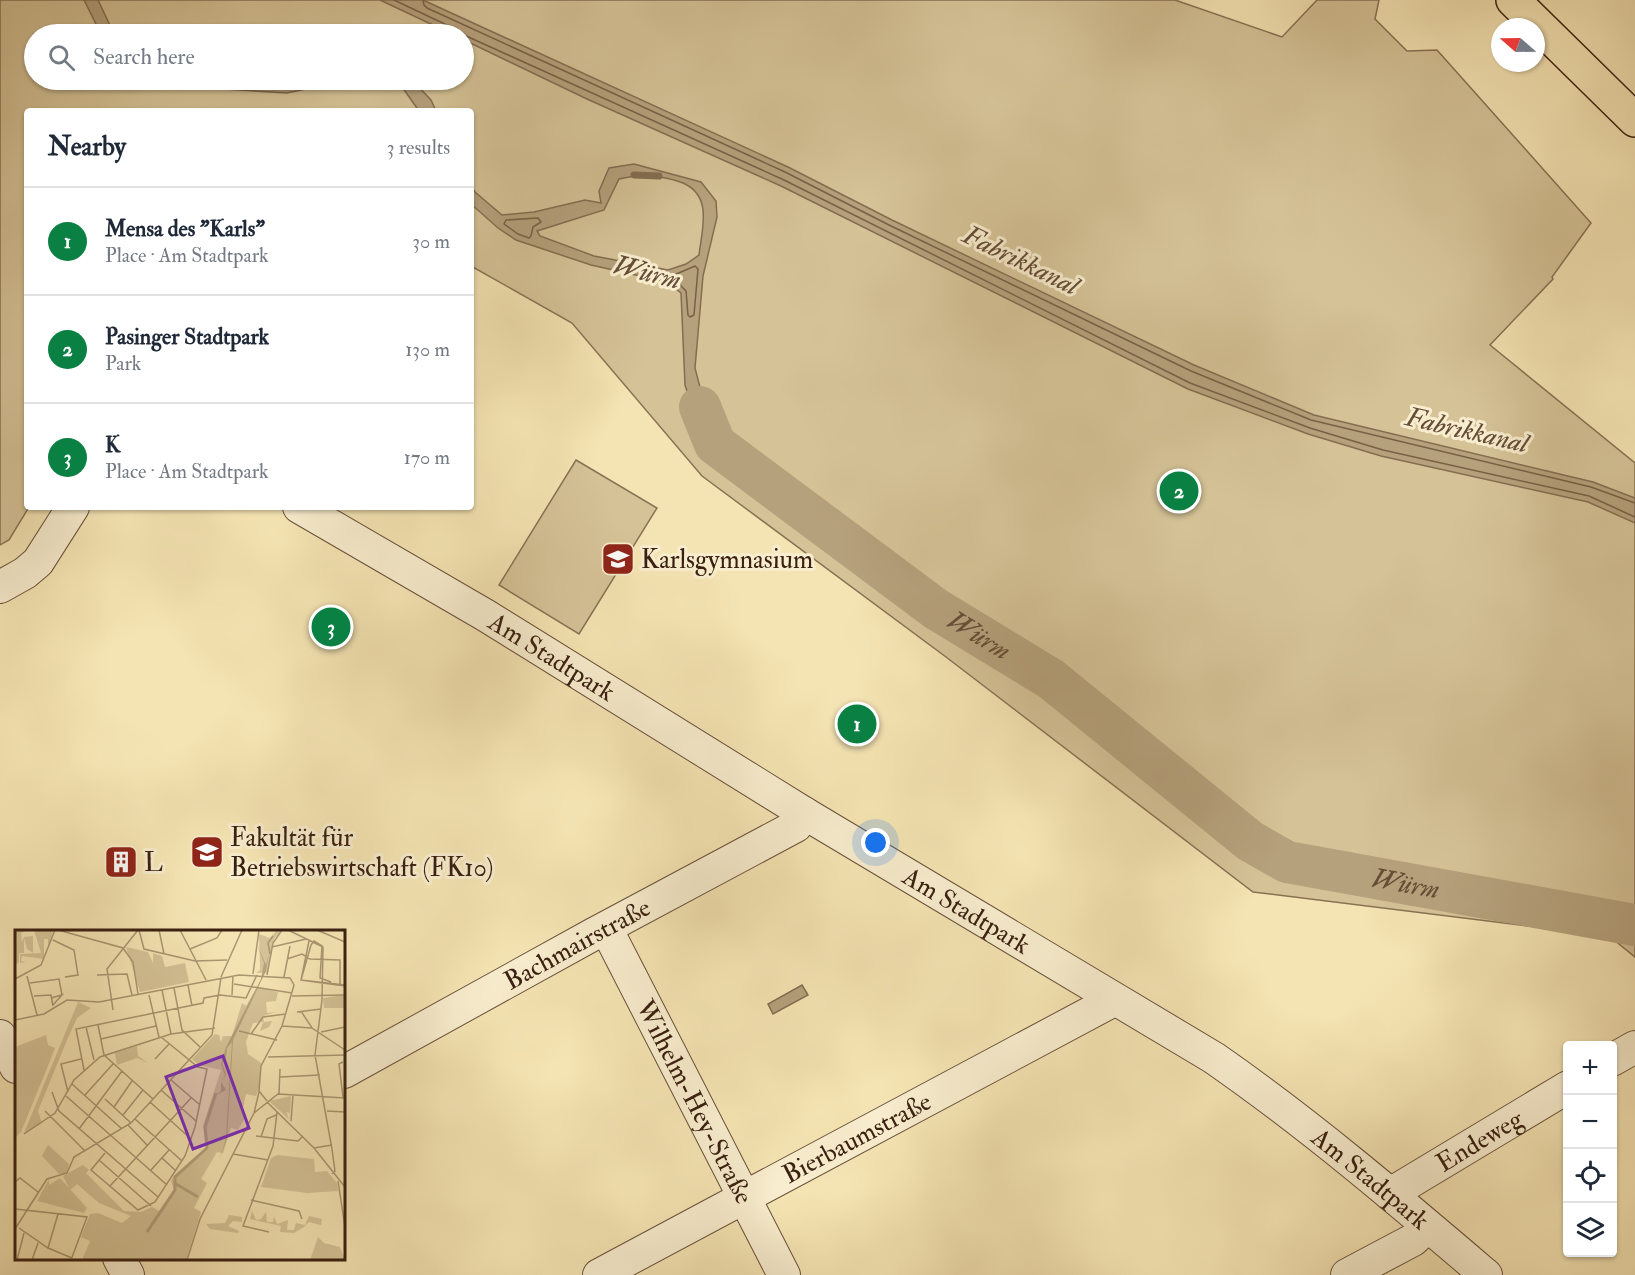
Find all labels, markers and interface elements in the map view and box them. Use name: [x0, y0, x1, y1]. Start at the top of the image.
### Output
north arrow: [1491, 18, 1545, 72]
search box: [24, 24, 474, 90]
icon: search: [45, 41, 78, 74]
text: Search here: [93, 43, 195, 71]
text: Nearby: [48, 131, 126, 163]
text: 3 results: [387, 135, 450, 160]
text: Mensa des "Karls": [105, 215, 265, 243]
water label: Fabrikkanal: [956, 217, 1086, 304]
text: 1: [64, 229, 71, 254]
text: 30 m: [412, 229, 450, 254]
text: Place · Am Stadtpark: [105, 243, 269, 268]
water label: Würm: [610, 248, 684, 297]
text: Pasinger Stadtpark: [105, 323, 269, 351]
text: 2: [62, 337, 73, 362]
text: 130 m: [405, 337, 450, 362]
text: Park: [105, 351, 141, 376]
water label: Fabrikkanal: [1400, 400, 1534, 461]
text: K: [105, 431, 120, 459]
text: 3: [64, 445, 71, 470]
text: 170 m: [404, 445, 450, 470]
text: Place · Am Stadtpark: [105, 459, 269, 484]
pin: 2: [1160, 468, 1198, 514]
school or university icon: Karlsgymnasium: [600, 541, 636, 577]
place label: Karlsgymnasium: [641, 544, 813, 576]
pin: 3: [312, 604, 350, 650]
water label: Würm: [941, 604, 1017, 668]
street label: Am Stadtpark: [482, 606, 621, 709]
pin: 1: [838, 702, 876, 746]
place label: Fakultät für Betriebswirtschaft (FK10): [230, 822, 494, 884]
your location: [861, 828, 890, 857]
school or university icon: Fakultät für Betriebswirtschaft (FK10): [189, 834, 225, 870]
building icon: L: [103, 844, 139, 880]
place label: L: [144, 847, 163, 879]
street label: Am Stadtpark: [896, 860, 1036, 962]
water label: Würm: [1369, 862, 1442, 906]
street label: Bachmairstraße: [499, 892, 656, 997]
inset map: [15, 930, 345, 1260]
street label: Wilhelm-Hey-Straße: [628, 994, 760, 1209]
map controls: [1563, 1041, 1617, 1257]
button: +: [1563, 1041, 1617, 1095]
street label: Bierbaumstraße: [777, 1086, 937, 1191]
button: −: [1563, 1095, 1617, 1149]
street label: Endeweg: [1431, 1102, 1530, 1180]
street label: Am Stadtpark: [1304, 1121, 1436, 1237]
button: locate: [1563, 1149, 1617, 1203]
button: layers: [1563, 1203, 1617, 1257]

